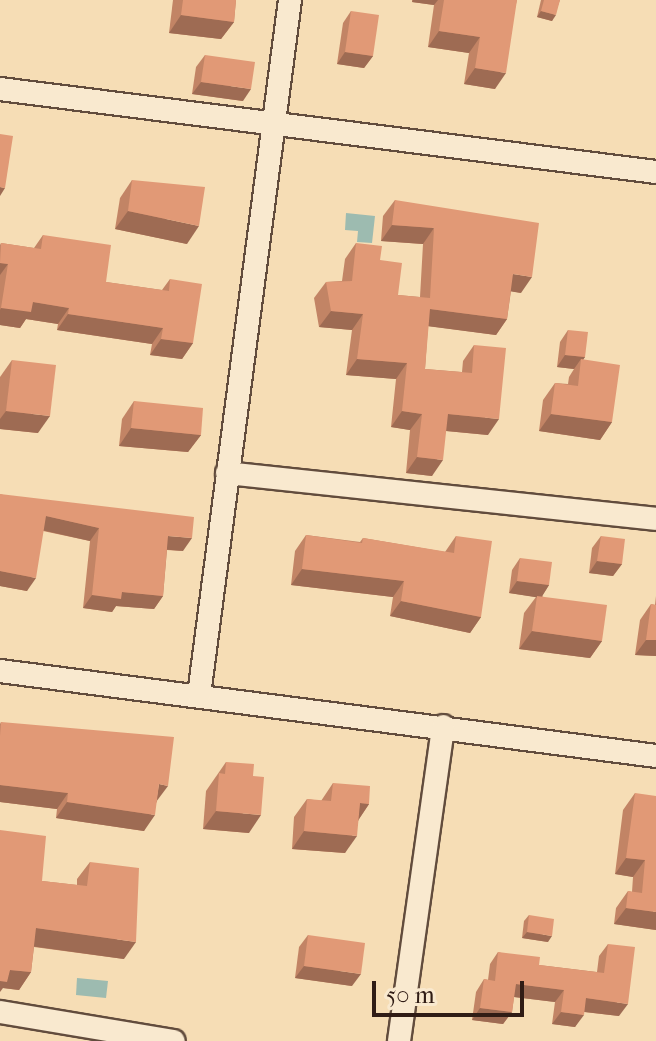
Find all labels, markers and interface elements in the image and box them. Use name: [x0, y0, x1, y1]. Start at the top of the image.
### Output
scale bar: [376, 965, 528, 1015]
text: 50 m: [386, 981, 435, 1009]

